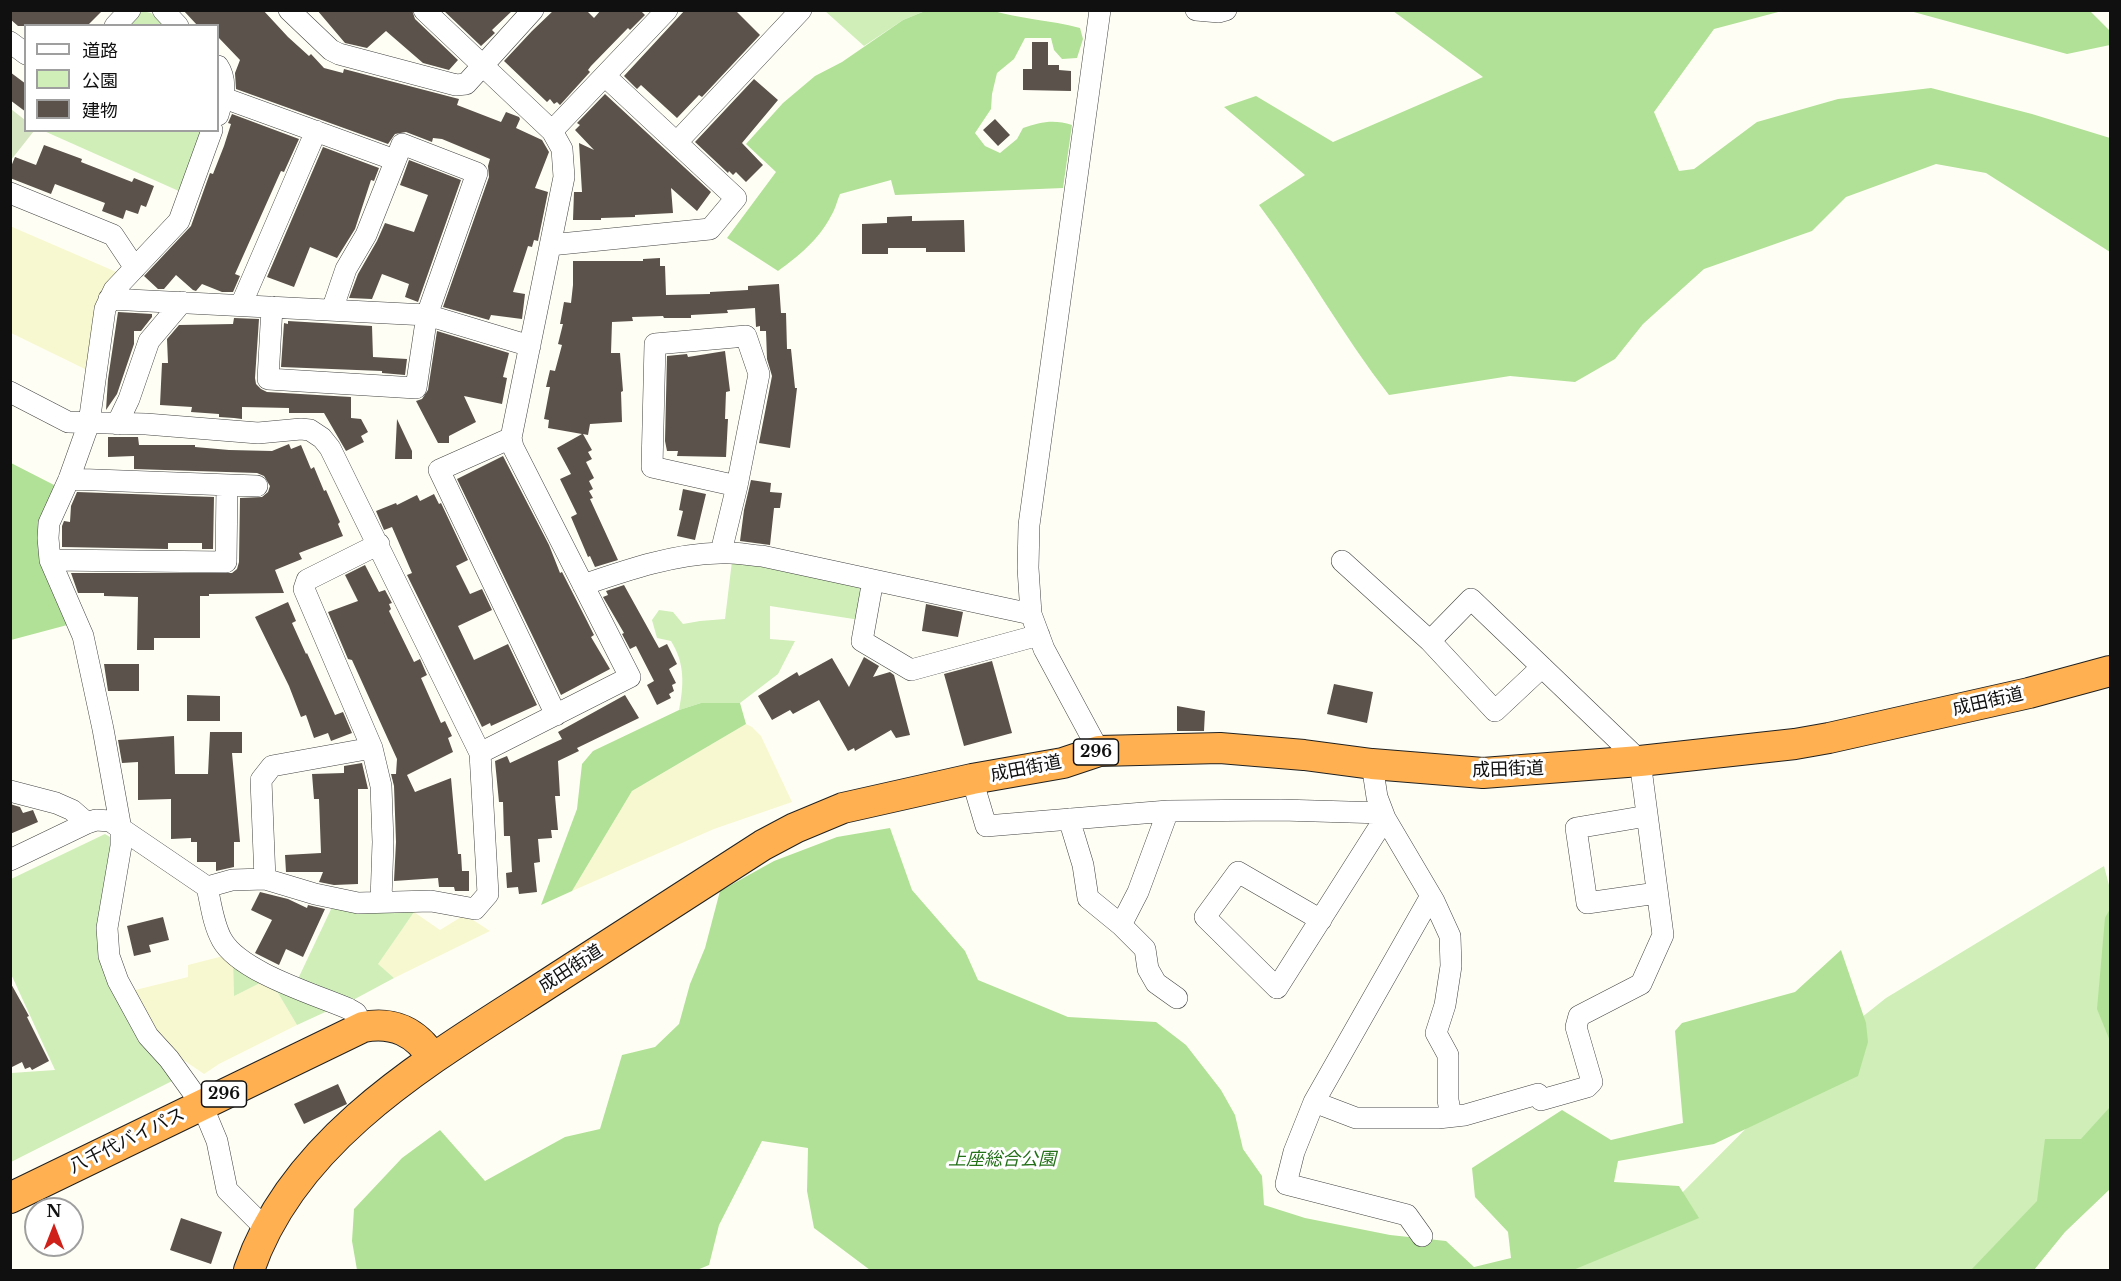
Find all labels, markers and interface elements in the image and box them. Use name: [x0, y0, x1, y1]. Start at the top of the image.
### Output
legend: [24, 24, 219, 132]
text: 道路: [82, 40, 118, 62]
text: 公園: [82, 70, 118, 92]
text: 建物: [82, 100, 118, 122]
street label: 成田街道: [1950, 683, 2026, 721]
road number: 296: [1074, 739, 1118, 765]
street label: 成田街道: [989, 752, 1063, 786]
street label: 成田街道: [1472, 758, 1544, 782]
street label: 成田街道: [535, 940, 607, 998]
road number: 296: [202, 1081, 246, 1107]
street label: 八千代バイパス: [66, 1104, 188, 1178]
park label: 上座総合公園: [948, 1149, 1056, 1171]
north arrow: [24, 1197, 84, 1257]
text: N: [46, 1201, 62, 1221]

